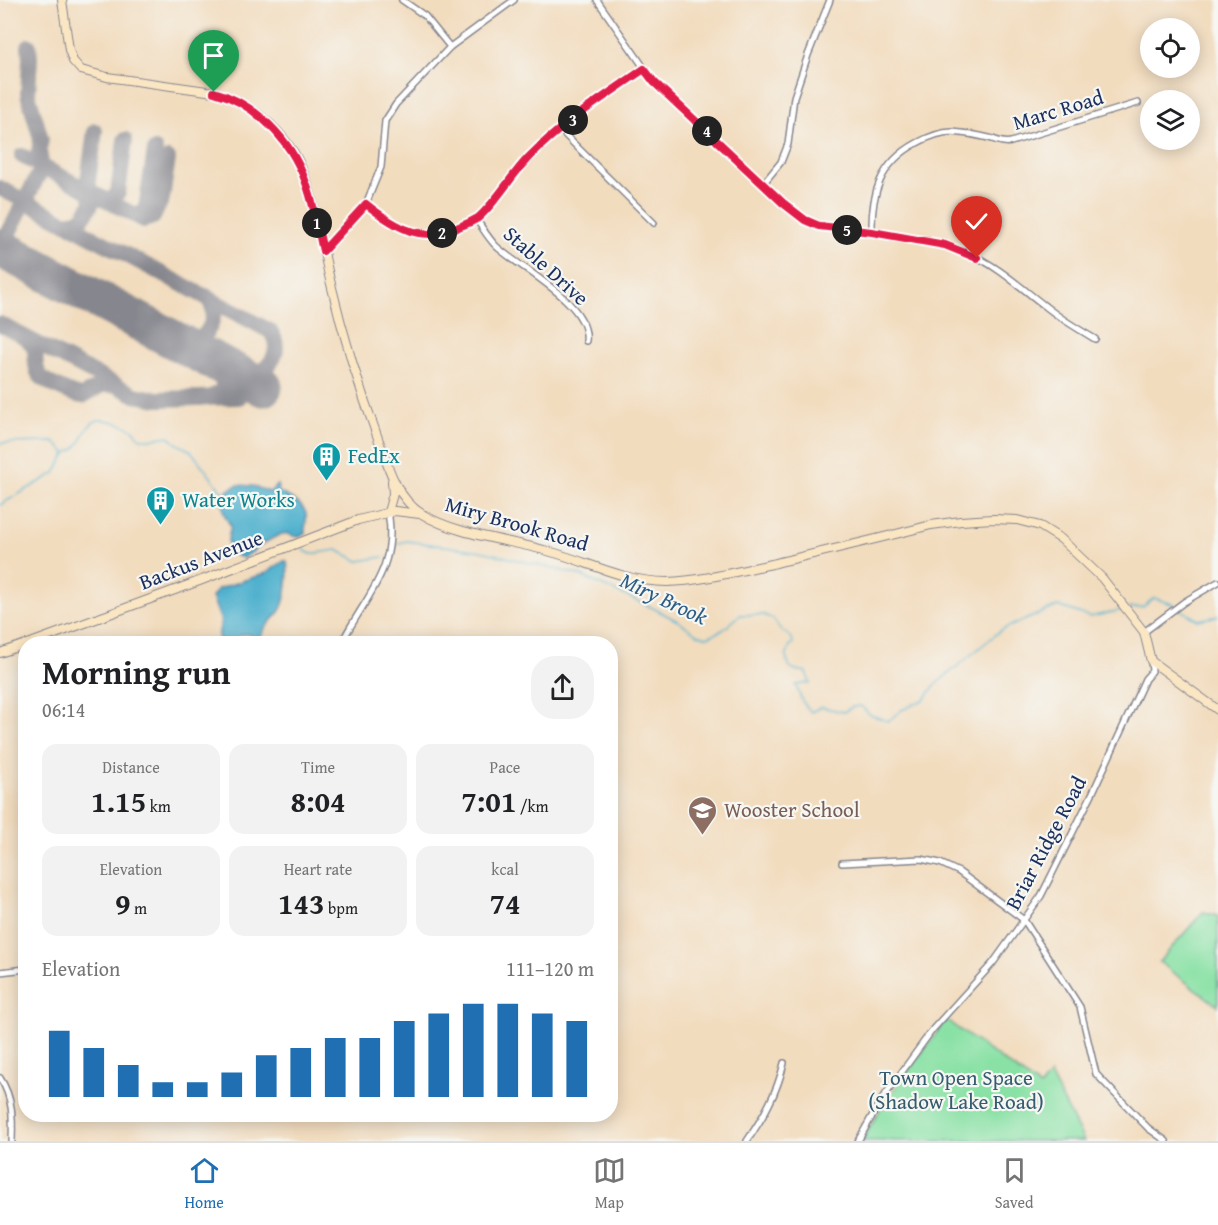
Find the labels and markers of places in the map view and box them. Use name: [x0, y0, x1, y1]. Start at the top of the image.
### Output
pin: [188, 30, 239, 92]
pin: 3: [558, 105, 588, 135]
pin: 4: [692, 116, 722, 146]
pin: [951, 196, 1002, 258]
pin: 1: [302, 208, 332, 238]
pin: 5: [832, 215, 862, 245]
pin: 2: [427, 218, 457, 248]
building icon: FedEx: [311, 440, 343, 482]
place label: FedEx: [348, 440, 400, 471]
building icon: Water Works: [145, 484, 177, 526]
place label: Water Works: [182, 484, 295, 515]
school or university icon: Wooster School: [687, 794, 719, 836]
place label: Wooster School: [724, 794, 860, 825]

